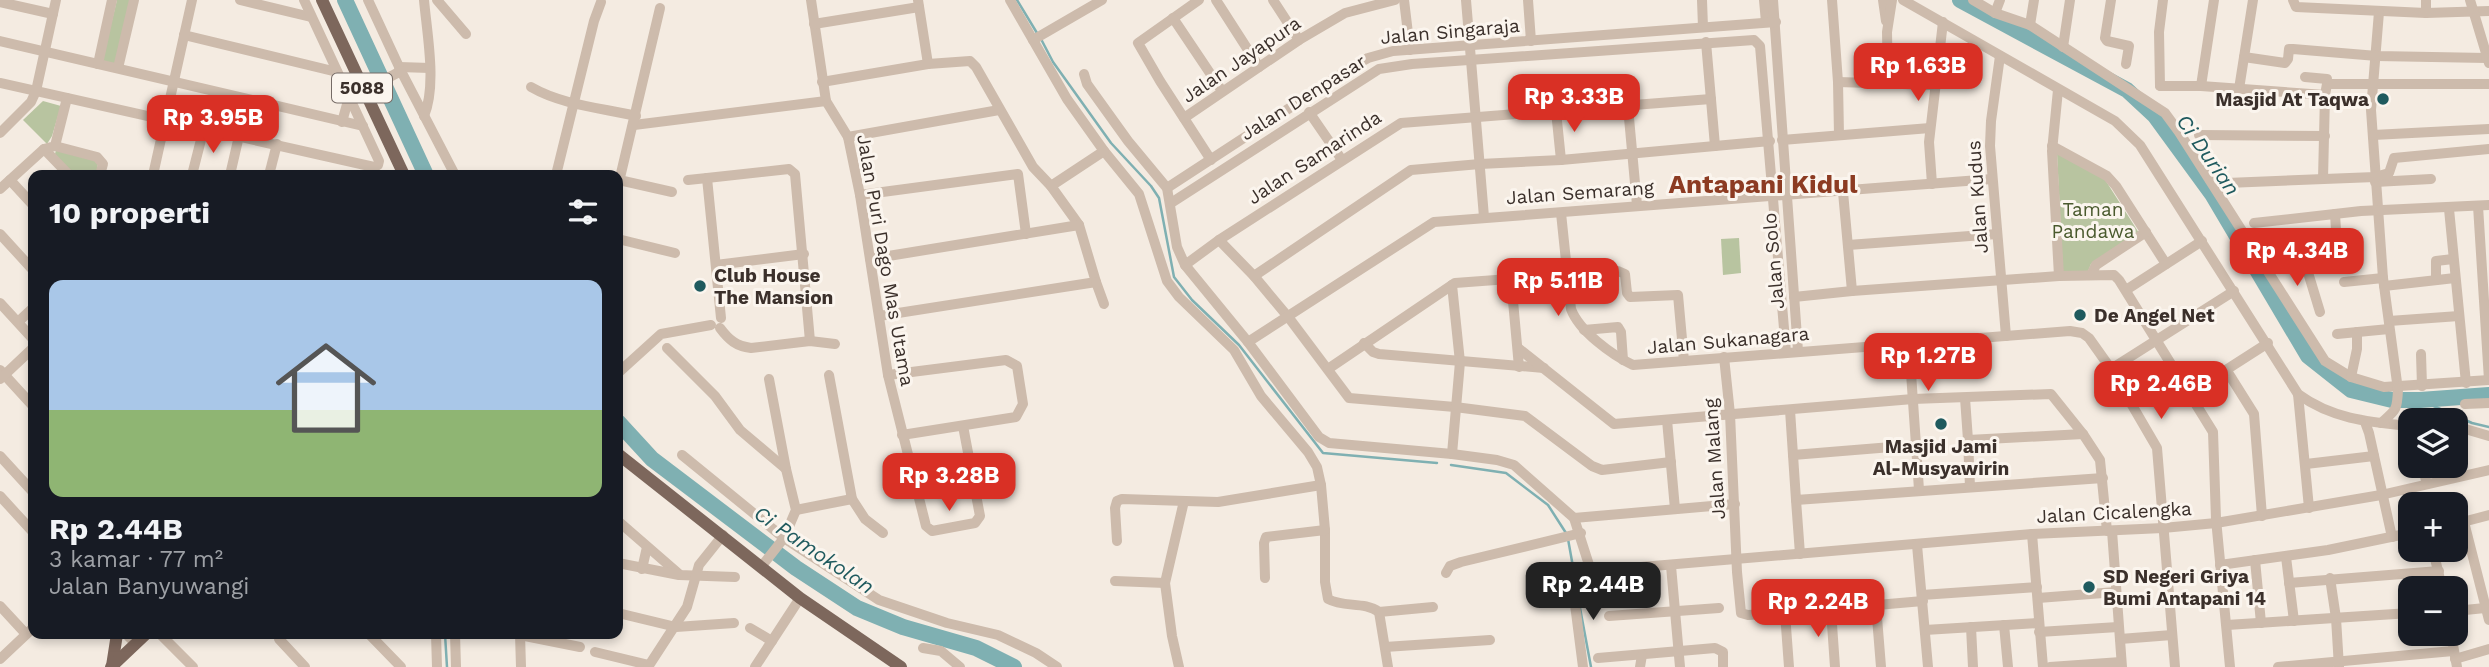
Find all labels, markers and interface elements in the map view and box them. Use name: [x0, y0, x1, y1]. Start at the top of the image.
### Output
street label: Jalan Jayapura: [1178, 11, 1305, 108]
street label: Jalan Singaraja: [1379, 14, 1521, 49]
pin: Rp 1.63B: [1846, 43, 1990, 103]
street label: Jalan Denpasar: [1236, 49, 1370, 145]
text: Rp 1.63B: [1870, 52, 1966, 79]
road number: 5088: [332, 74, 392, 102]
pin: Rp 3.33B: [1502, 74, 1646, 134]
text: Rp 3.33B: [1524, 83, 1624, 110]
place label: Masjid At Taqwa: [2215, 88, 2369, 111]
marker: Masjid At Taqwa: [2375, 91, 2391, 107]
pin: Rp 3.95B: [141, 96, 285, 155]
text: Rp 3.95B: [163, 104, 263, 131]
street label: Jalan Samarinda: [1243, 105, 1386, 209]
water label: Ci Durian: [2171, 109, 2245, 200]
street label: Jalan Puri Dago Mas Utama: [852, 132, 919, 388]
street label: Jalan Kudus: [1962, 140, 1993, 254]
district label: Antapani Kidul: [1668, 169, 1858, 199]
street label: Jalan Semarang: [1505, 176, 1656, 209]
icon: filters: [564, 193, 602, 231]
text: 10 properti: [49, 195, 210, 230]
park label: Taman Pandawa: [2052, 198, 2135, 243]
street label: Jalan Solo: [1758, 212, 1789, 310]
pin: Rp 4.34B: [2225, 229, 2369, 288]
text: Rp 4.34B: [2246, 237, 2348, 264]
pin: Rp 5.11B: [1486, 258, 1630, 318]
place label: Club House The Mansion: [714, 264, 833, 309]
text: Rp 5.11B: [1513, 267, 1603, 294]
marker: Club House The Mansion: [692, 278, 708, 294]
place label: De Angel Net: [2094, 304, 2215, 327]
marker: De Angel Net: [2072, 307, 2088, 323]
street label: Jalan Sukanagara: [1646, 322, 1810, 359]
icon: home: [263, 325, 389, 451]
pin: Rp 1.27B: [1856, 334, 2000, 393]
text: Rp 1.27B: [1880, 342, 1976, 369]
pin: Rp 2.46B: [2089, 362, 2233, 421]
text: Rp 2.46B: [2110, 370, 2212, 397]
street label: Jalan Malang: [1699, 397, 1730, 520]
map controls: [2398, 408, 2468, 646]
button: layers: [2398, 408, 2468, 478]
marker: Masjid Jami Al-Musyawirin: [1933, 416, 1949, 432]
place label: Masjid Jami Al-Musyawirin: [1873, 435, 2009, 480]
pin: Rp 3.28B: [877, 454, 1021, 513]
text: Rp 3.28B: [899, 462, 999, 489]
button: +: [2398, 492, 2468, 562]
street label: Jalan Cicalengka: [2036, 497, 2192, 528]
water label: Ci Pamokolan: [750, 500, 879, 599]
text: Rp 2.44B: [49, 511, 183, 546]
text: 3 kamar · 77 m²: [49, 546, 223, 573]
pin: Rp 2.44B: [1521, 562, 1665, 622]
place label: SD Negeri Griya Bumi Antapani 14: [2103, 565, 2266, 610]
text: Rp 2.44B: [1542, 571, 1644, 598]
text: Jalan Banyuwangi: [49, 573, 249, 600]
button: −: [2398, 576, 2468, 646]
marker: SD Negeri Griya Bumi Antapani 14: [2081, 579, 2097, 595]
pin: Rp 2.24B: [1746, 580, 1890, 639]
text: Rp 2.24B: [1767, 588, 1869, 615]

